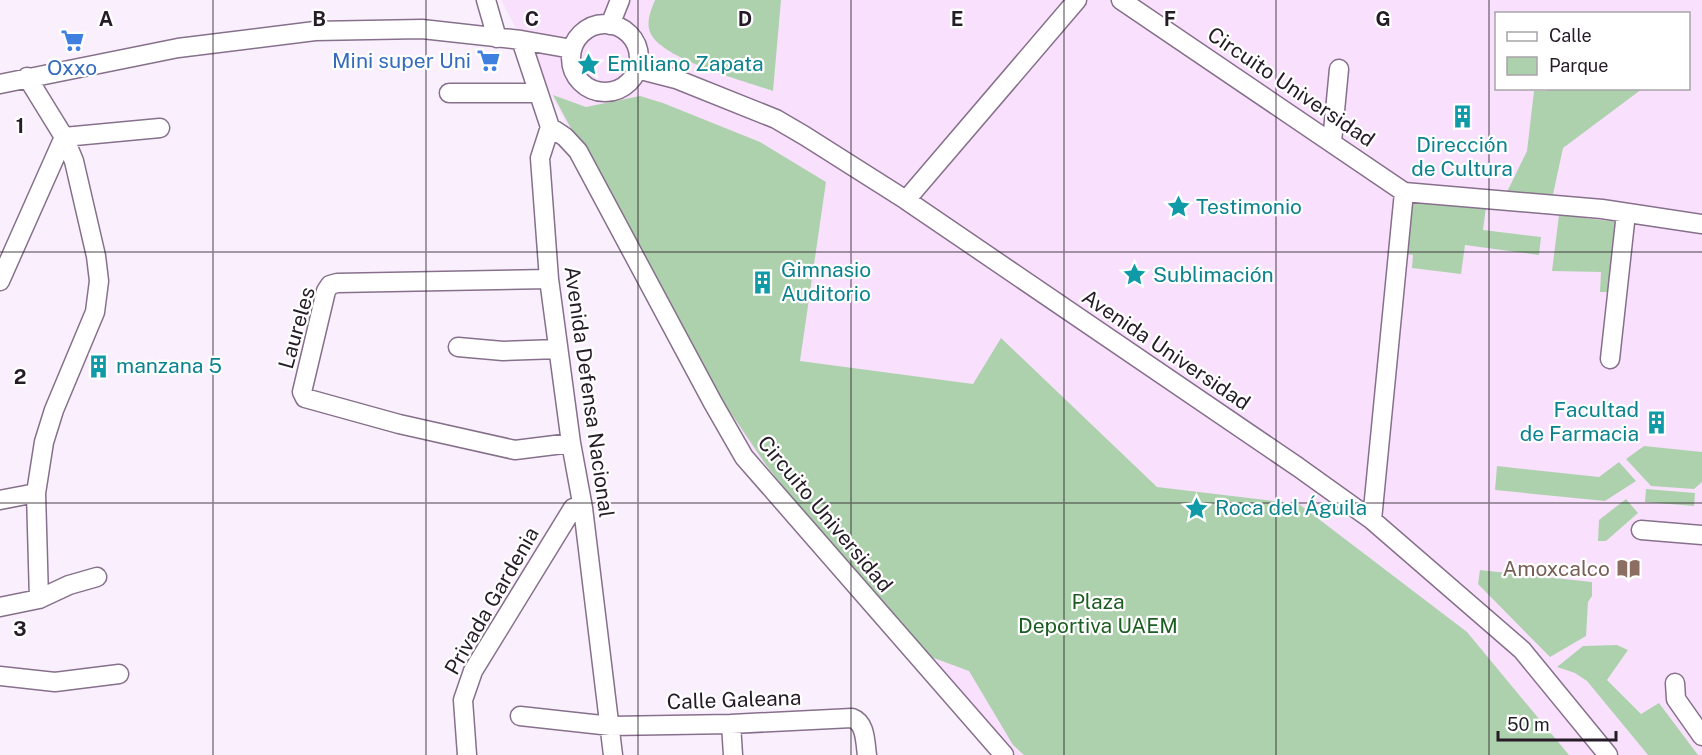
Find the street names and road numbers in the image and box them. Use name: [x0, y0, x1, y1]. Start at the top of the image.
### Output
street label: Circuito Universidad: [1203, 21, 1380, 152]
street label: Avenida Defensa Nacional: [559, 265, 620, 519]
street label: Laureles: [273, 284, 320, 372]
street label: Avenida Universidad: [1077, 284, 1255, 415]
street label: Circuito Universidad: [753, 430, 898, 597]
street label: Privada Gardenia: [439, 522, 544, 679]
street label: Calle Galeana: [666, 685, 802, 714]

